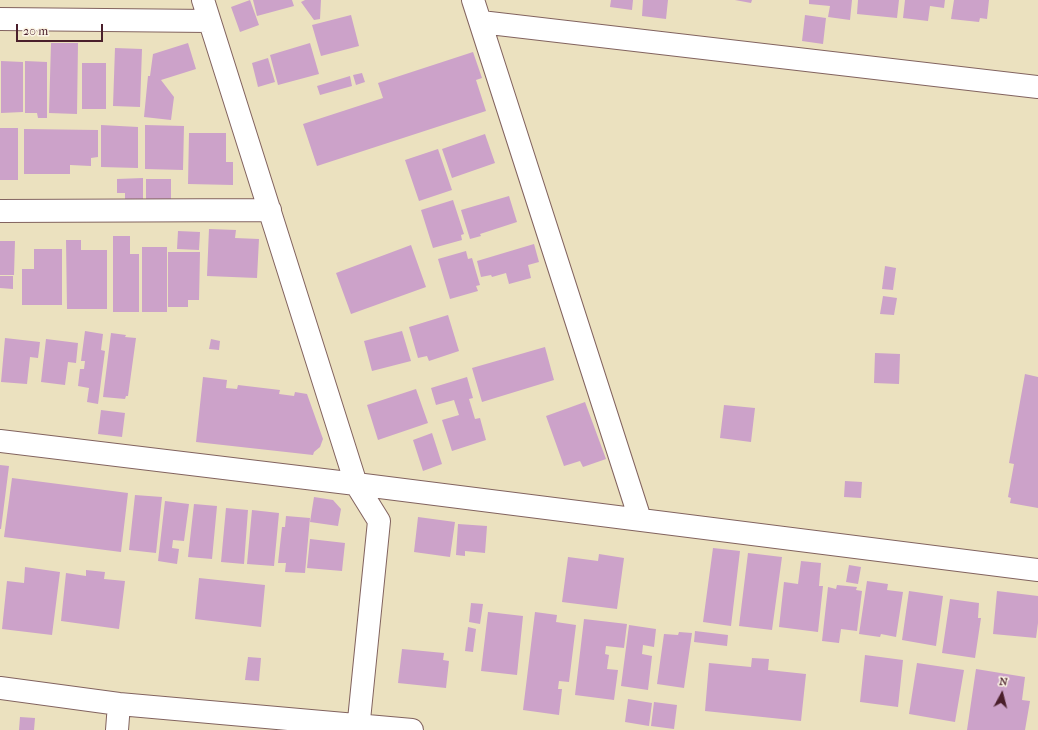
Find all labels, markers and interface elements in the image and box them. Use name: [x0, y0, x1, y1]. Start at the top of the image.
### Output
scale bar: [18, 16, 105, 42]
text: 20 m: [23, 24, 48, 38]
north arrow: [982, 674, 1022, 714]
text: N: [999, 675, 1008, 689]

